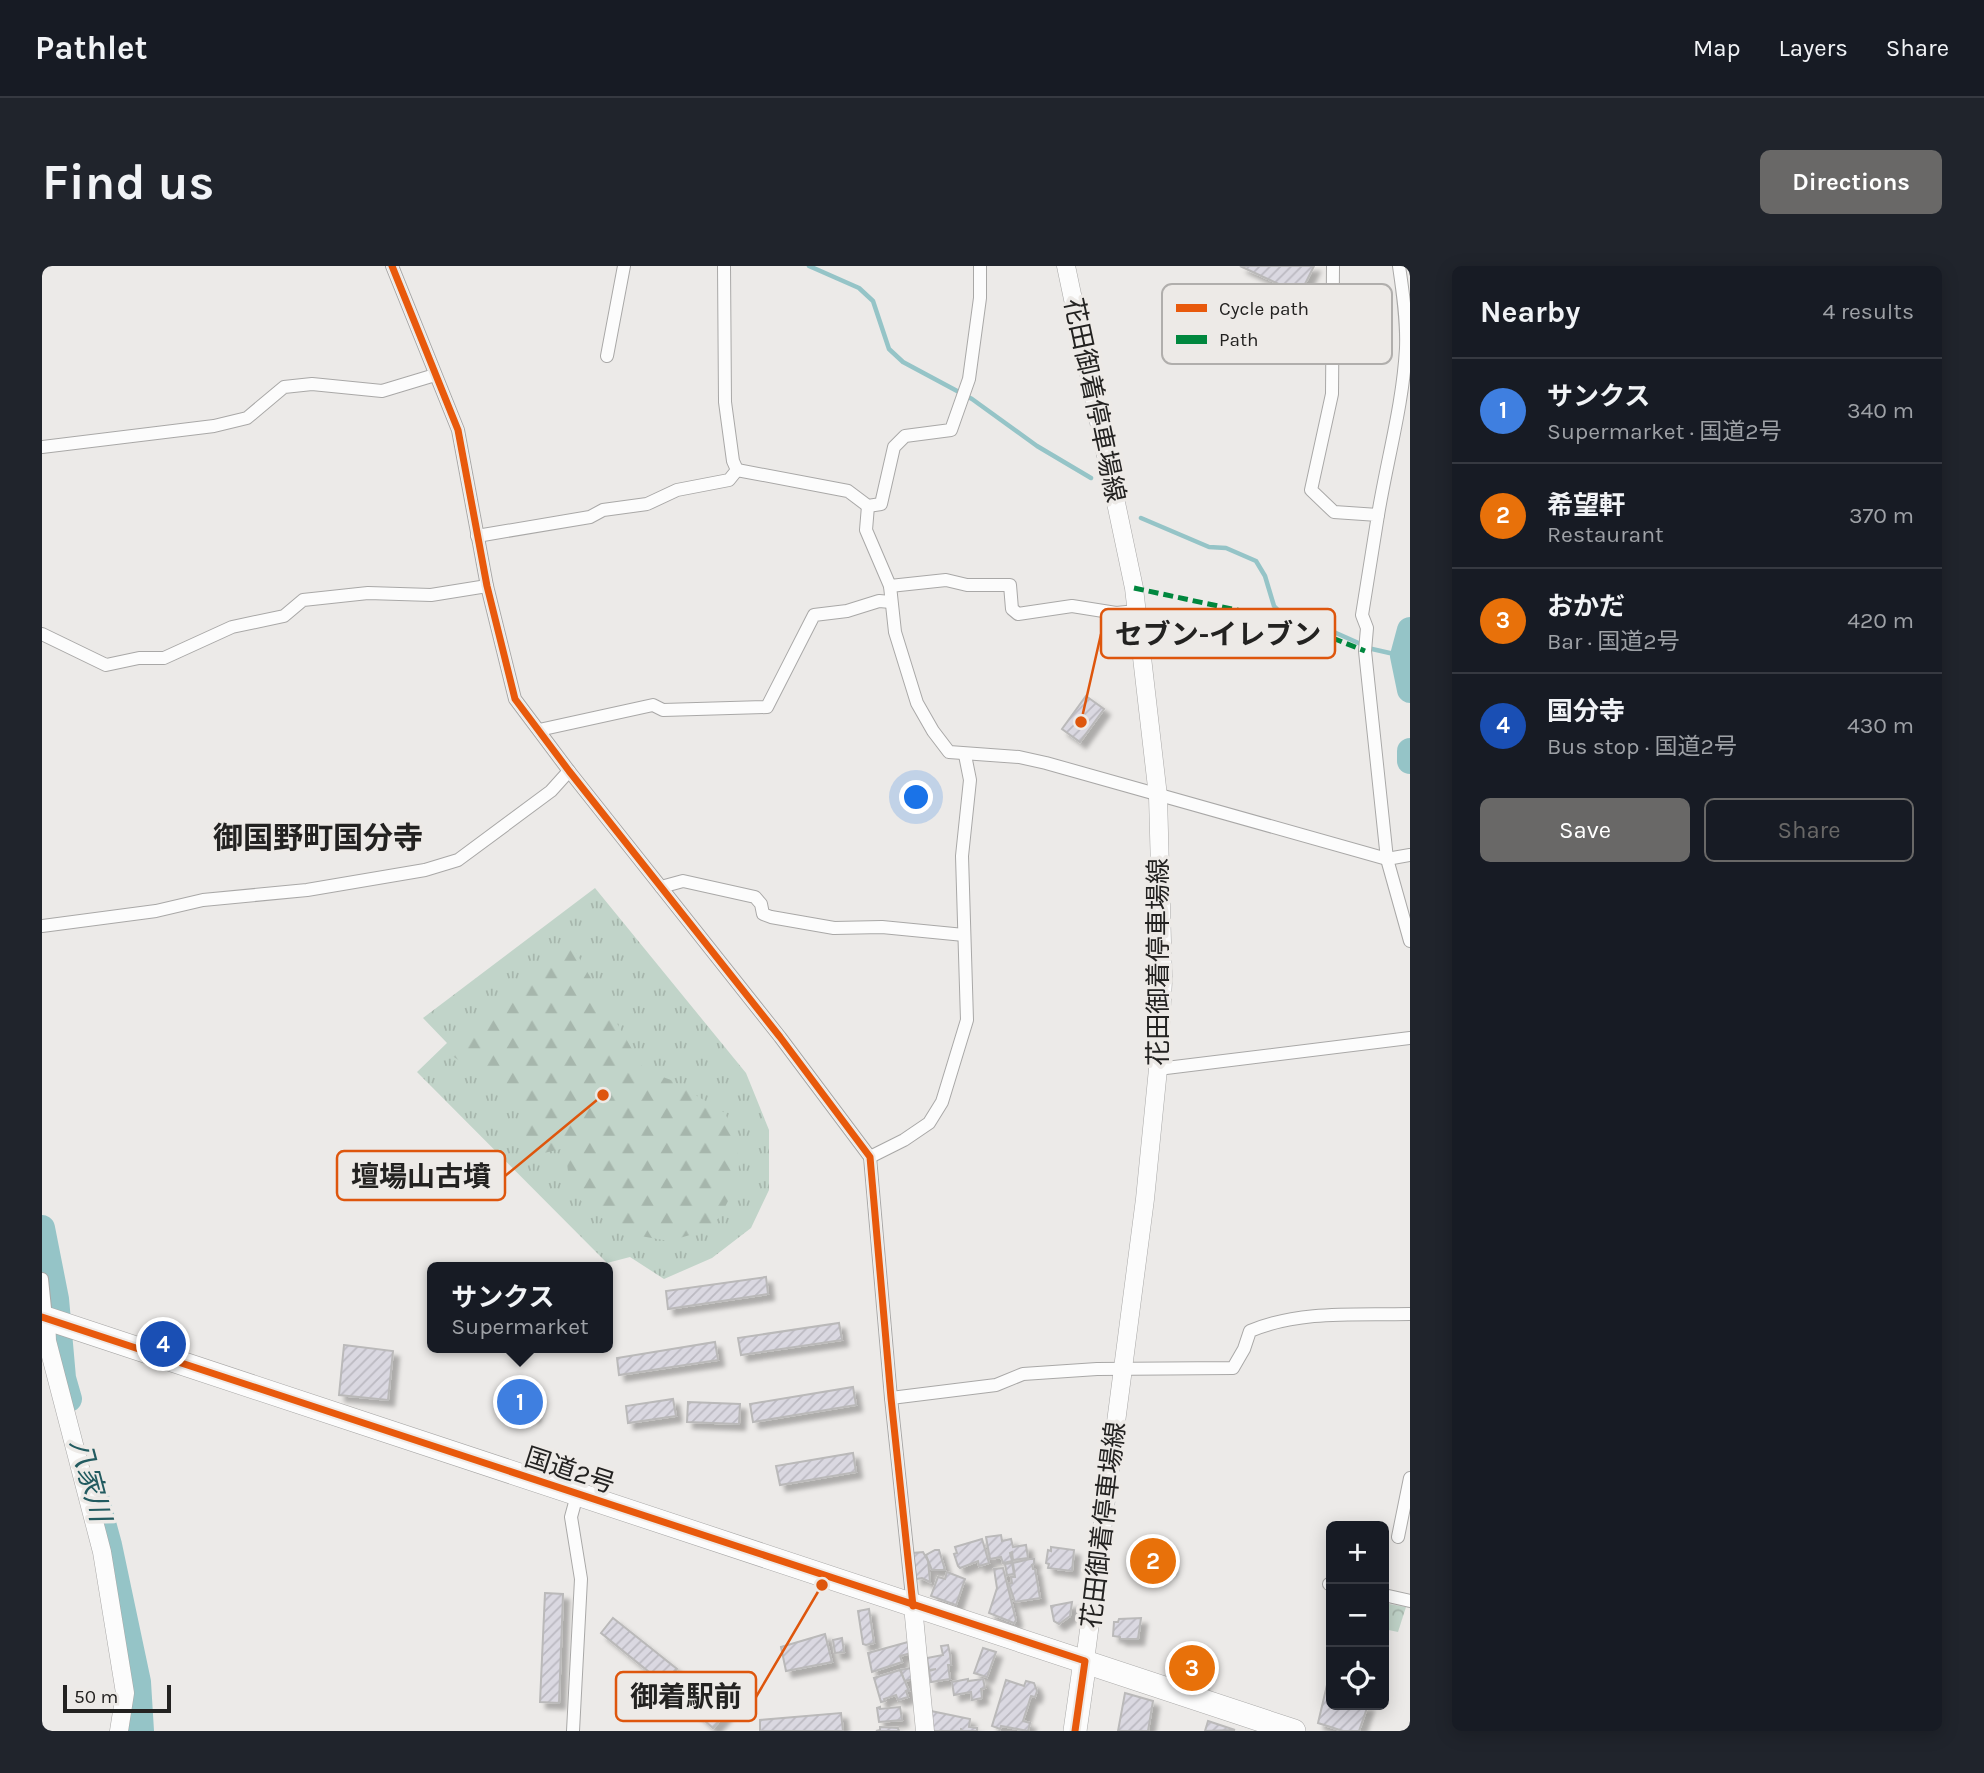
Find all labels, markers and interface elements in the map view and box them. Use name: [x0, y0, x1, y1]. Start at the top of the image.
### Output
text: Pathlet: [35, 29, 148, 67]
text: Map: [1693, 34, 1741, 62]
text: Layers: [1779, 34, 1848, 62]
text: Share: [1886, 34, 1949, 62]
button: Directions: [1760, 150, 1942, 214]
text: Find us: [42, 154, 214, 211]
legend: [1162, 284, 1392, 364]
text: Nearby: [1480, 294, 1580, 330]
street label: 花田御着停車場線: [1058, 295, 1131, 505]
text: Cycle path: [1219, 298, 1309, 320]
text: 4 results: [1822, 298, 1914, 325]
text: Path: [1219, 329, 1259, 351]
text: サンクス: [1547, 381, 1650, 412]
text: 1: [1499, 397, 1507, 424]
text: 340 m: [1847, 397, 1914, 424]
text: Supermarket · 国道2号: [1547, 418, 1782, 445]
text: 希望軒: [1547, 490, 1625, 521]
text: 2: [1496, 502, 1510, 529]
text: 370 m: [1849, 502, 1914, 529]
text: Restaurant: [1547, 521, 1664, 548]
text: おかだ: [1547, 591, 1625, 622]
text: 3: [1496, 607, 1510, 634]
text: 420 m: [1847, 607, 1914, 634]
callout: セブン-イレブン: [1101, 609, 1335, 658]
text: セブン-イレブン: [1115, 618, 1321, 651]
text: Bar · 国道2号: [1547, 628, 1680, 655]
text: 国分寺: [1547, 696, 1625, 727]
text: 4: [1496, 712, 1510, 739]
text: 430 m: [1847, 712, 1914, 739]
text: Bus stop · 国道2号: [1547, 733, 1737, 760]
your location: [899, 780, 933, 814]
button: Save: [1480, 798, 1690, 862]
button: Share: [1704, 798, 1914, 862]
district label: 御国野町国分寺: [213, 820, 423, 856]
street label: 花田御着停車場線: [1143, 858, 1174, 1066]
callout: 壇場山古墳: [337, 1151, 505, 1200]
text: 壇場山古墳: [351, 1160, 491, 1193]
popup: [427, 1262, 613, 1353]
text: サンクス: [451, 1282, 555, 1313]
text: Supermarket: [451, 1313, 589, 1340]
pin: 4: [140, 1318, 186, 1370]
pin: 1: [497, 1376, 543, 1428]
street label: 花田御着停車場線: [1075, 1420, 1132, 1630]
water label: 八家川: [64, 1435, 118, 1528]
street label: 国道2号: [521, 1441, 619, 1500]
map controls: [1326, 1521, 1389, 1710]
button: +: [1326, 1521, 1389, 1584]
pin: 2: [1130, 1535, 1176, 1587]
button: −: [1326, 1584, 1389, 1647]
pin: 3: [1169, 1642, 1215, 1694]
button: locate: [1326, 1647, 1389, 1710]
callout: 御着駅前: [616, 1672, 756, 1721]
text: 御着駅前: [630, 1680, 742, 1713]
scale bar: [63, 1682, 172, 1714]
text: 50 m: [74, 1686, 118, 1708]

